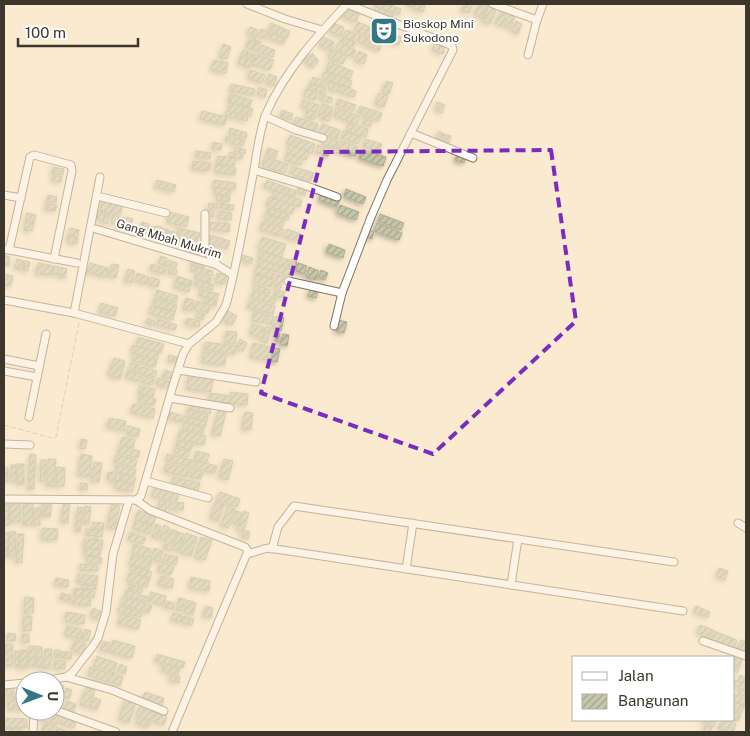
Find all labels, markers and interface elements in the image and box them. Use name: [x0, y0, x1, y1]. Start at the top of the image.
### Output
scale bar: [18, 15, 138, 47]
theatre icon: Bioskop Mini Sukodono: [369, 16, 399, 46]
place label: Bioskop Mini Sukodono: [403, 17, 474, 45]
text: 100 m: [25, 24, 66, 41]
street label: Gang Mbah Mukrim: [115, 216, 223, 262]
legend: [572, 656, 735, 721]
text: Jalan: [618, 667, 654, 684]
north arrow: [15, 671, 65, 721]
text: U: [45, 691, 61, 701]
text: Bangunan: [618, 692, 689, 709]

